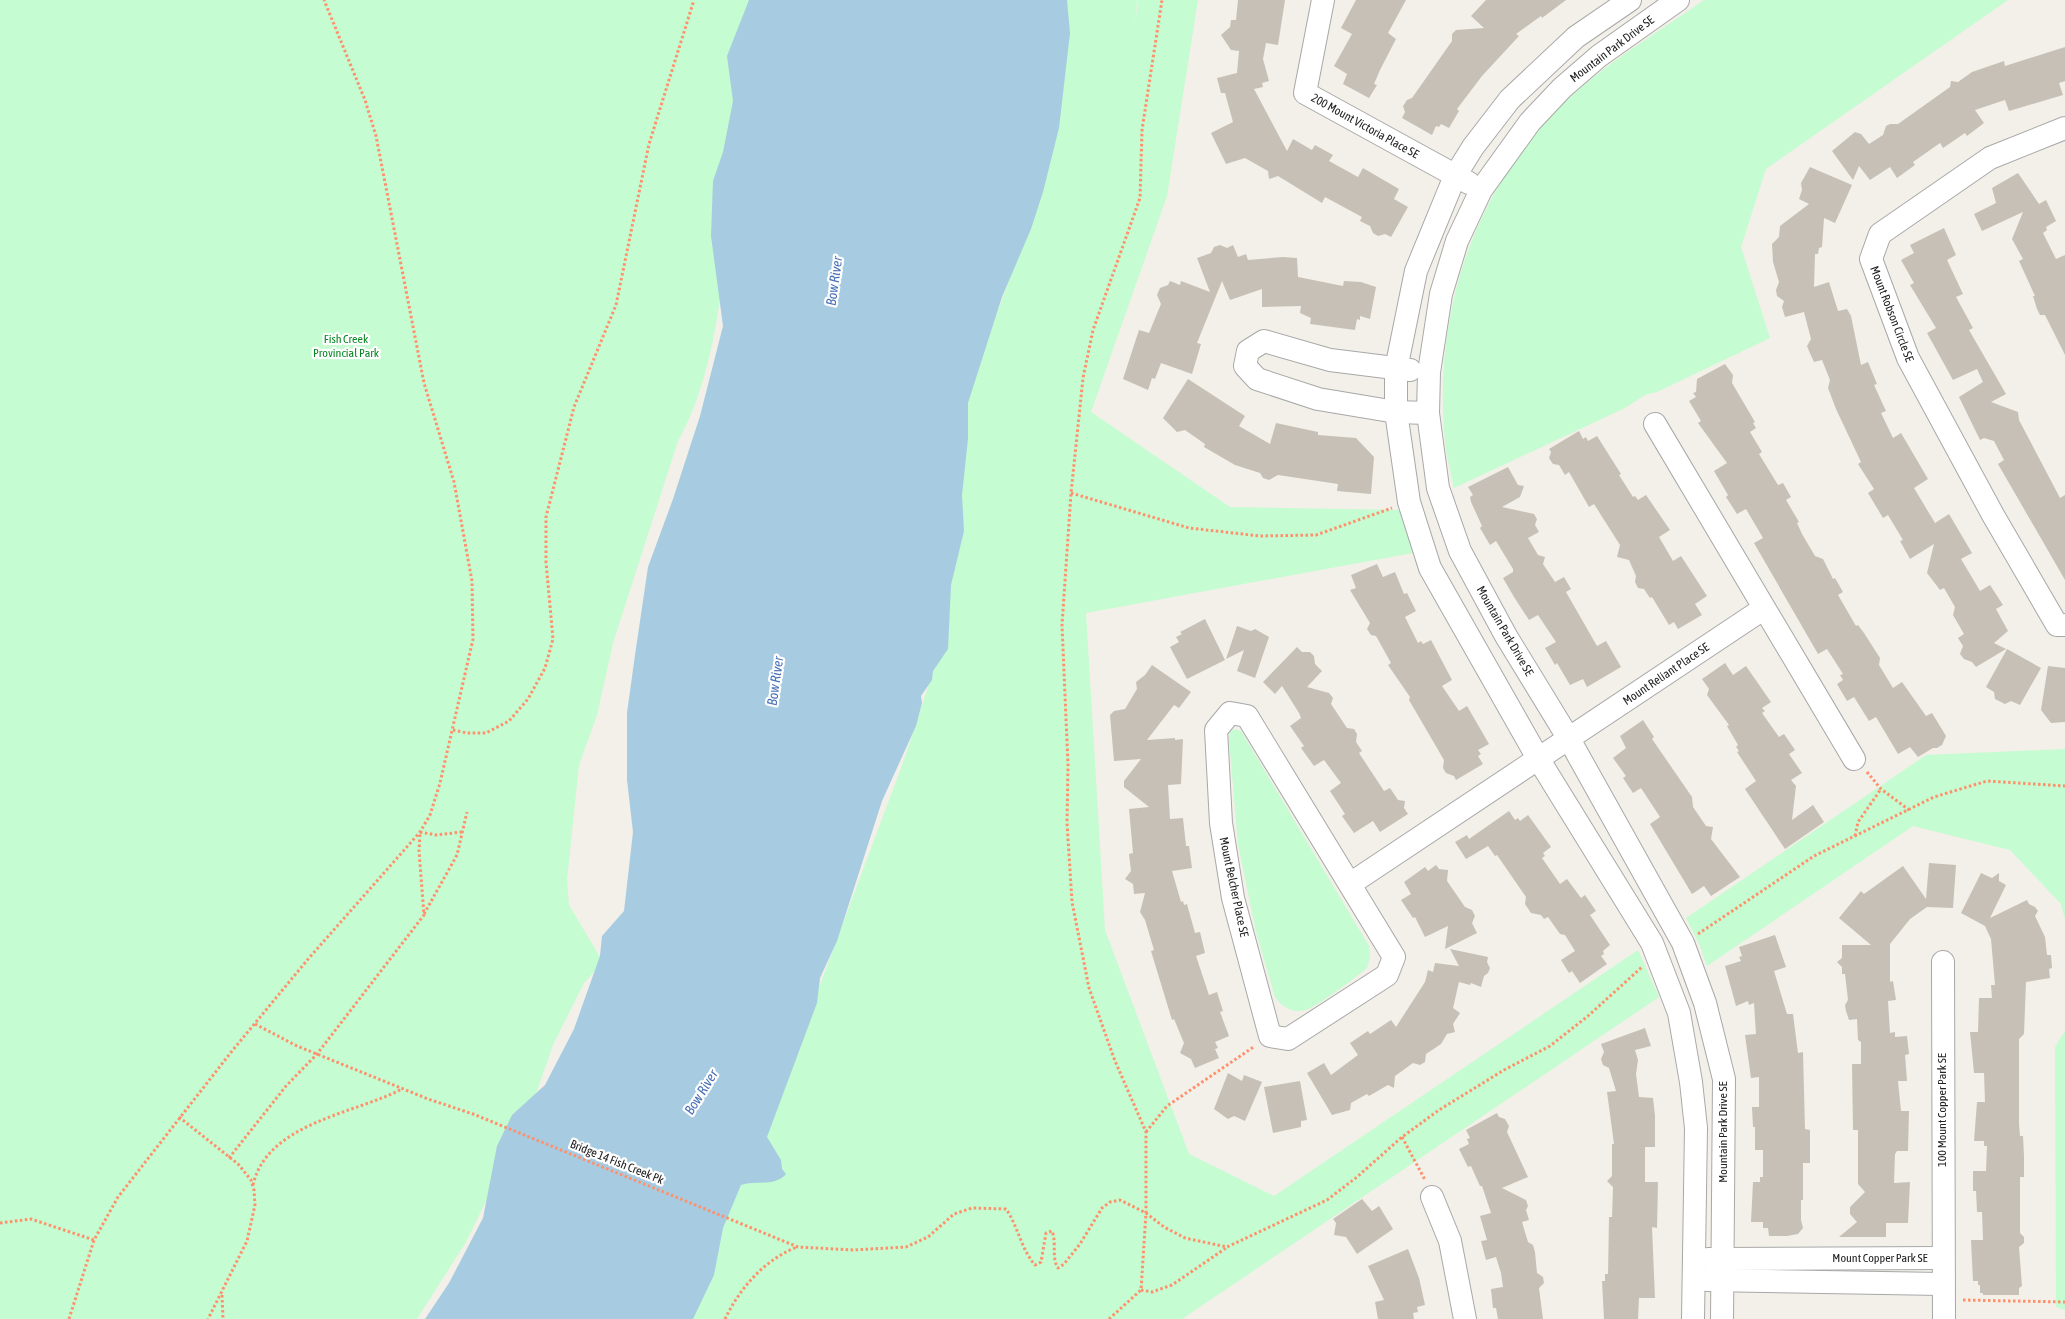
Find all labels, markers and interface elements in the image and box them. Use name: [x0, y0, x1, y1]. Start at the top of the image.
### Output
street label: Mountain Park Drive SE: [1567, 13, 1657, 85]
street label: 200 Mount Victoria Place SE: [1309, 91, 1421, 161]
water label: Bow River: [823, 254, 846, 307]
street label: Mount Robson Circle SE: [1867, 264, 1917, 364]
park label: Fish Creek Provincial Park: [313, 332, 380, 360]
street label: Mountain Park Drive SE: [1474, 584, 1536, 678]
street label: Mount Reliant Place SE: [1620, 640, 1712, 708]
water label: Bow River: [764, 654, 787, 707]
street label: Mount Belcher Place SE: [1217, 836, 1251, 938]
street label: 100 Mount Copper Park SE: [1935, 1053, 1949, 1167]
water label: Bow River: [681, 1066, 721, 1117]
street label: Mountain Park Drive SE: [1716, 1081, 1730, 1183]
street label: Bridge 14 Fish Creek Pk: [568, 1137, 667, 1187]
street label: Mount Copper Park SE: [1832, 1251, 1928, 1265]

